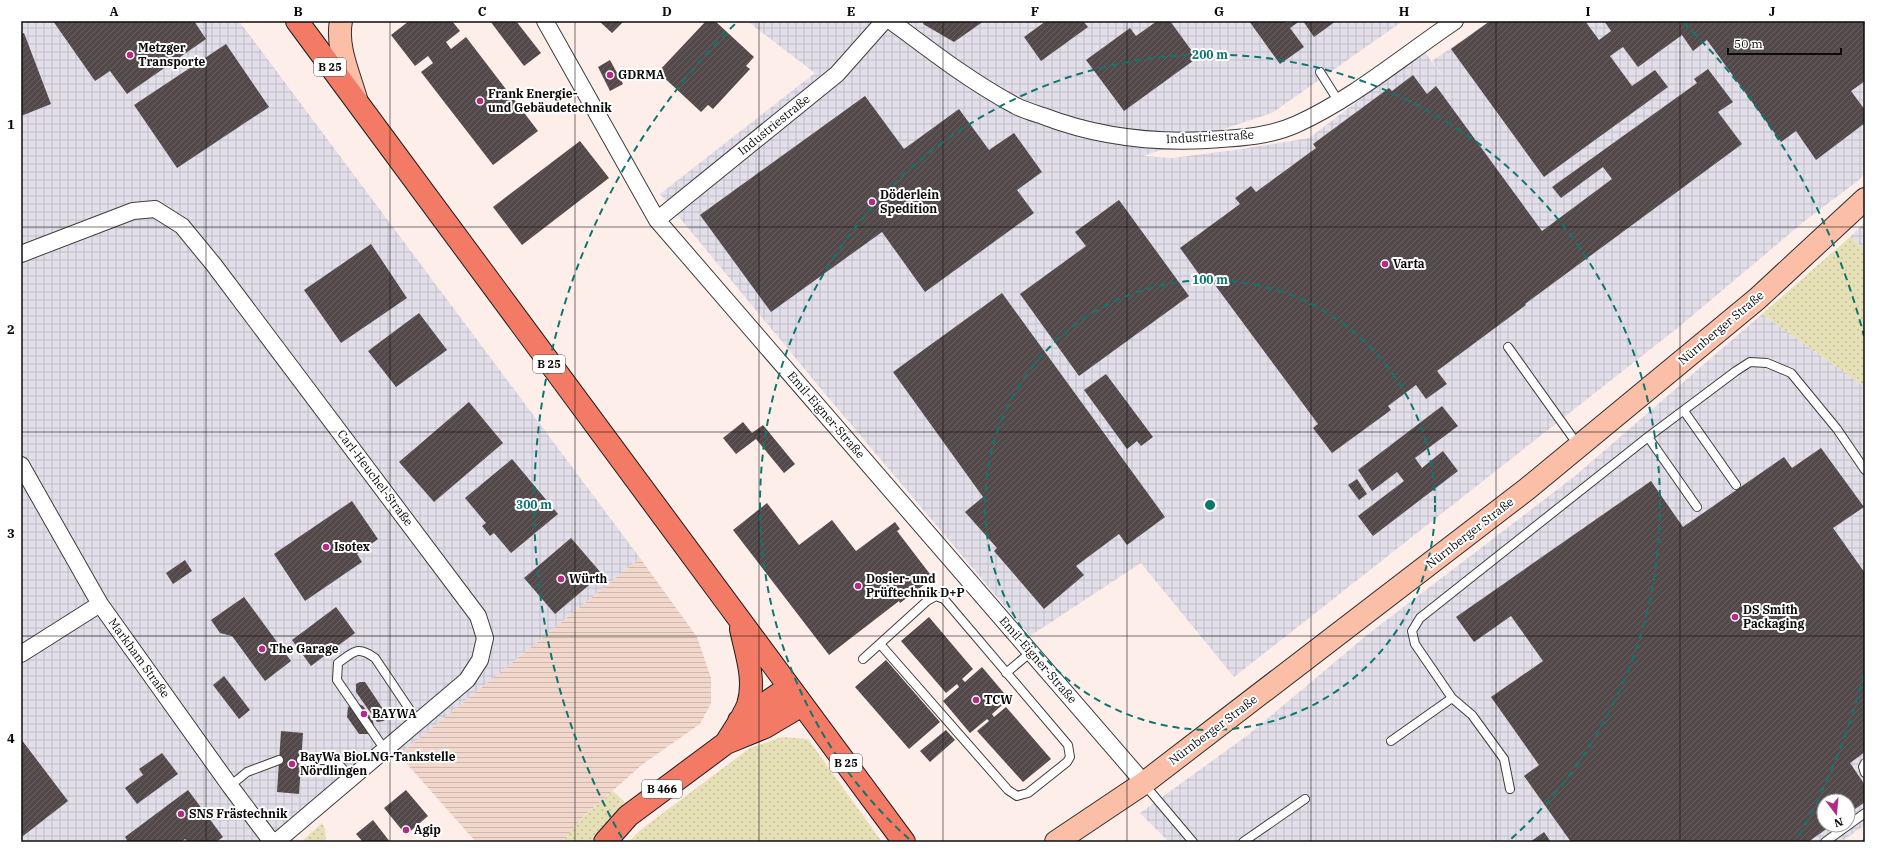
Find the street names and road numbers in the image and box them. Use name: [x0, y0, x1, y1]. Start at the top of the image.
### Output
road number: B 25: [314, 58, 346, 76]
street label: Industriestraße: [735, 91, 813, 158]
street label: Industriestraße: [1166, 127, 1254, 146]
street label: Nürnberger Straße: [1675, 287, 1767, 368]
road number: B 25: [533, 355, 565, 373]
street label: Emil-Eigner-Straße: [785, 368, 868, 461]
street label: Carl-Heuchel-Straße: [334, 427, 416, 529]
street label: Nürnberger Straße: [1423, 494, 1516, 571]
street label: Emil-Eigner-Straße: [997, 613, 1080, 706]
street label: Markham Straße: [105, 615, 173, 700]
street label: Nürnberger Straße: [1165, 691, 1260, 768]
road number: B 25: [830, 754, 862, 772]
road number: B 466: [642, 780, 682, 798]

